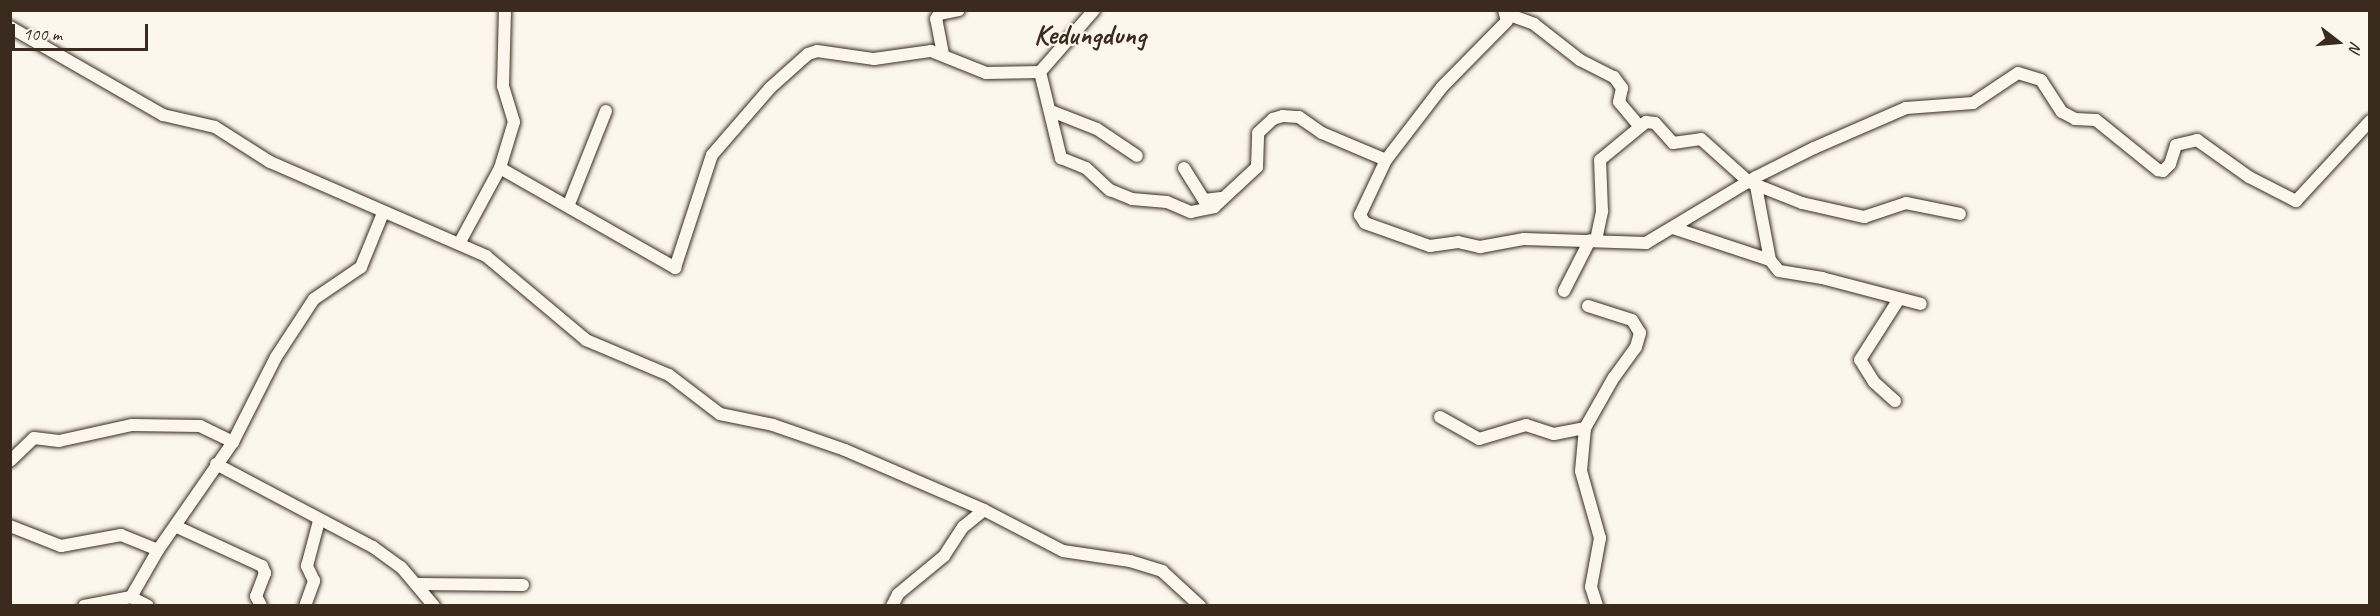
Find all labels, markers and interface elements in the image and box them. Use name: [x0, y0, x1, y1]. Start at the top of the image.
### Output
scale bar: [15, 12, 152, 50]
north arrow: [2308, 12, 2368, 72]
district label: Kedungdung: [1034, 18, 1146, 52]
text: 100 m: [23, 23, 62, 45]
text: N: [2344, 39, 2366, 54]

